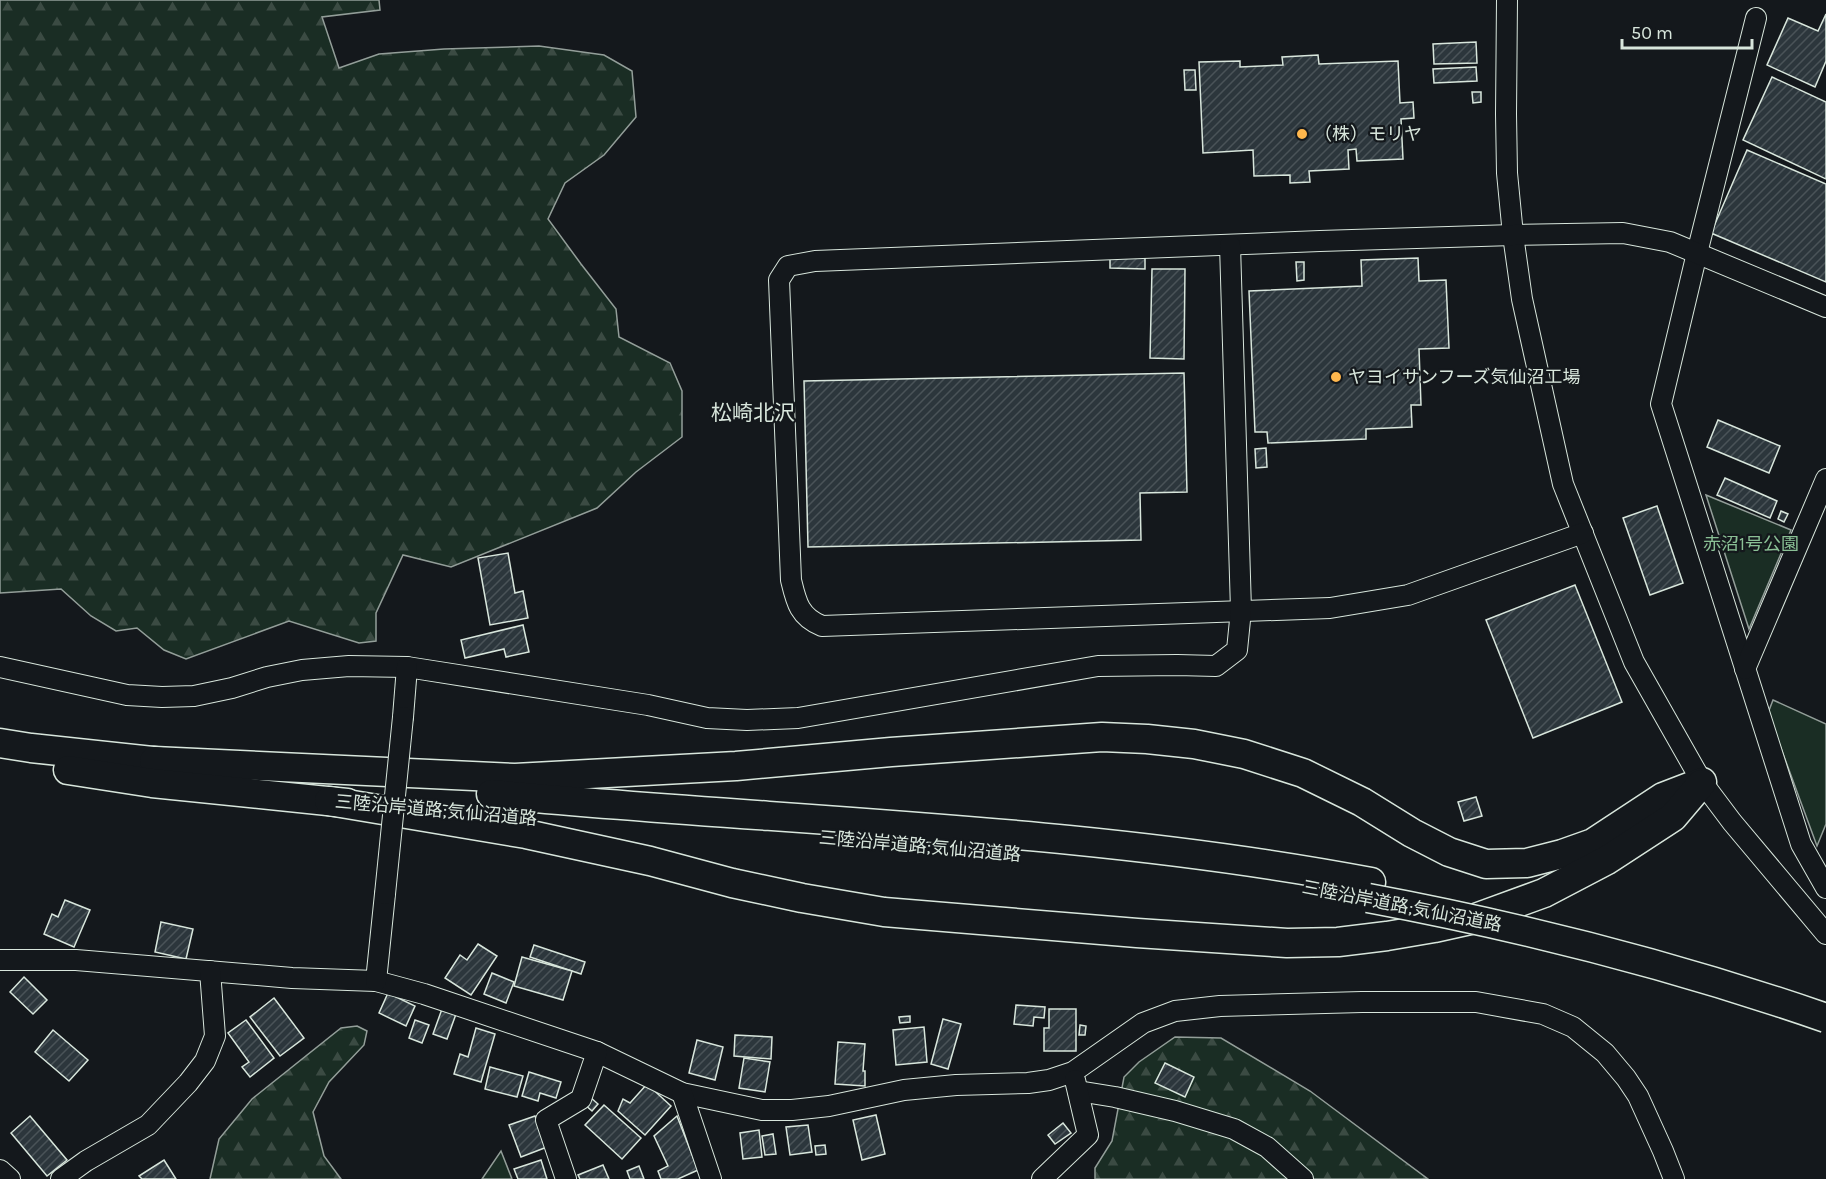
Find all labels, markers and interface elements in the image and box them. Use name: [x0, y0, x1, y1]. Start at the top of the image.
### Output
scale bar: [1622, 12, 1752, 50]
text: 50 m: [1631, 22, 1673, 44]
place label: （株）モリヤ: [1314, 123, 1422, 145]
marker: （株）モリヤ: [1295, 127, 1309, 141]
place label: ヤヨイサンフーズ気仙沼工場: [1348, 366, 1581, 388]
marker: ヤヨイサンフーズ気仙沼工場: [1329, 370, 1343, 384]
district label: 松崎北沢: [711, 401, 795, 425]
park label: 赤沼1号公園: [1703, 533, 1799, 555]
street label: 三陸沿岸道路;気仙沼道路: [334, 790, 538, 830]
street label: 三陸沿岸道路;気仙沼道路: [818, 826, 1022, 866]
street label: 三陸沿岸道路;気仙沼道路: [1300, 876, 1504, 936]

